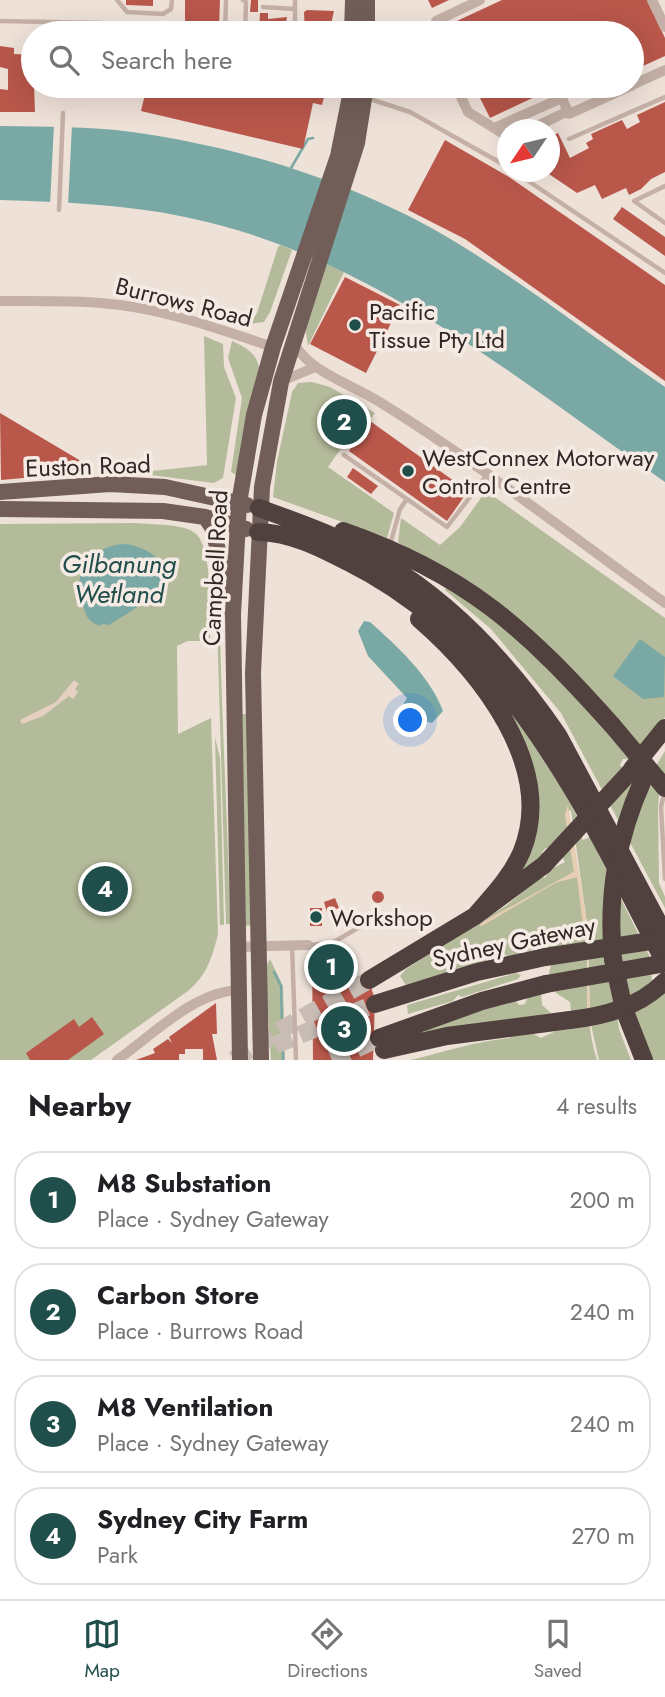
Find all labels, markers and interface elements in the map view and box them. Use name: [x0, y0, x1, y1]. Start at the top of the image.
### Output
search box: [21, 21, 644, 98]
icon: search: [45, 41, 83, 79]
text: Search here: [101, 41, 233, 79]
north arrow: [497, 119, 560, 182]
street label: Burrows Road: [112, 268, 256, 336]
place label: Pacific Tissue Pty Ltd: [369, 294, 505, 357]
marker: Pacific Tissue Pty Ltd: [347, 317, 363, 333]
pin: 2: [321, 396, 367, 448]
place label: WestConnex Motorway Control Centre: [422, 440, 655, 503]
street label: Euston Road: [24, 446, 152, 486]
marker: WestConnex Motorway Control Centre: [400, 463, 416, 479]
street label: Campbell Road: [193, 489, 237, 647]
water label: Gilbanung Wetland: [62, 545, 176, 613]
your location: [393, 703, 427, 737]
pin: 4: [82, 863, 128, 915]
place label: Workshop: [330, 900, 433, 935]
street label: Sydney Gateway: [429, 908, 599, 976]
marker: Workshop: [308, 909, 324, 925]
pin: 1: [308, 941, 354, 993]
pin: 3: [321, 1003, 367, 1055]
text: Nearby: [28, 1084, 131, 1127]
text: 4 results: [556, 1089, 637, 1123]
text: M8 Substation: [97, 1164, 271, 1202]
text: 1: [47, 1183, 59, 1217]
text: 200 m: [569, 1183, 635, 1217]
text: Place · Sydney Gateway: [97, 1202, 329, 1236]
text: Carbon Store: [97, 1276, 259, 1314]
text: 2: [45, 1295, 61, 1329]
text: 240 m: [570, 1295, 635, 1329]
text: Place · Burrows Road: [97, 1314, 303, 1348]
text: M8 Ventilation: [97, 1388, 273, 1426]
text: 3: [46, 1407, 60, 1441]
text: 240 m: [570, 1407, 635, 1441]
text: Place · Sydney Gateway: [97, 1426, 329, 1460]
text: Sydney City Farm: [97, 1500, 308, 1538]
text: 4: [45, 1519, 61, 1553]
text: 270 m: [571, 1519, 635, 1553]
text: Park: [97, 1538, 138, 1572]
tab: Map: [83, 1615, 121, 1684]
tab: Directions: [287, 1615, 368, 1684]
tab: Saved: [534, 1615, 582, 1684]

